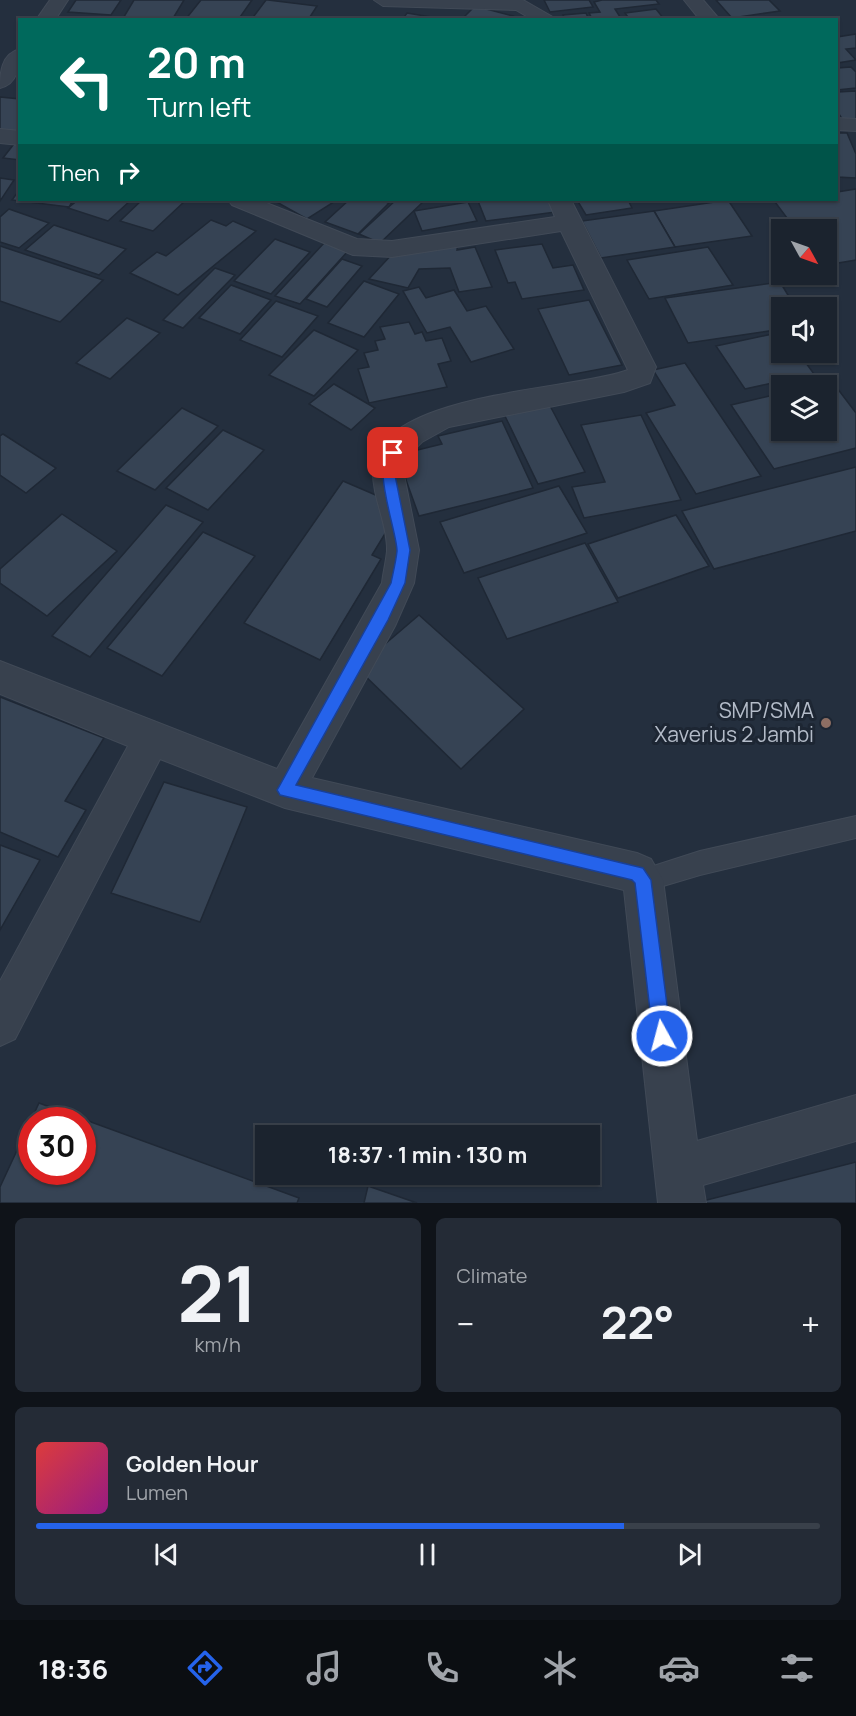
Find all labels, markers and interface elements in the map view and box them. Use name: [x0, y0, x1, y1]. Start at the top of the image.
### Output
text: 20 m: [147, 33, 246, 91]
icon: left: [48, 42, 126, 120]
text: Turn left: [147, 88, 251, 125]
icon: right: [112, 156, 145, 189]
text: Then: [48, 158, 100, 188]
north arrow: [771, 219, 837, 285]
map controls: [771, 219, 837, 441]
button: sound: [771, 297, 837, 363]
button: layers: [771, 375, 837, 441]
pin: [367, 427, 418, 478]
icon: arrive: [376, 436, 409, 469]
place label: SMP/SMA Xaverius 2 Jambi: [655, 696, 814, 748]
marker: SMP/SMA Xaverius 2 Jambi: [819, 716, 833, 730]
position arrow: [630, 1004, 694, 1068]
speed limit sign: 30: [18, 1107, 96, 1185]
text: 18:37 · 1 min · 130 m: [328, 1140, 527, 1170]
text: 21: [177, 1239, 258, 1345]
text: Climate: [457, 1262, 528, 1289]
text: 22°: [601, 1291, 675, 1353]
text: −: [457, 1301, 474, 1346]
text: +: [801, 1301, 820, 1346]
text: km/h: [194, 1331, 241, 1358]
text: Golden Hour: [126, 1449, 259, 1479]
text: Lumen: [126, 1479, 188, 1506]
icon: previous: [150, 1538, 183, 1571]
icon: pause: [411, 1538, 444, 1571]
icon: next: [673, 1538, 706, 1571]
icon: directions: [184, 1647, 226, 1689]
icon: music: [303, 1647, 345, 1689]
icon: phone: [421, 1647, 463, 1689]
icon: climate: [539, 1647, 581, 1689]
icon: car: [658, 1647, 700, 1689]
icon: filters: [776, 1647, 818, 1689]
text: 18:36: [38, 1650, 108, 1687]

